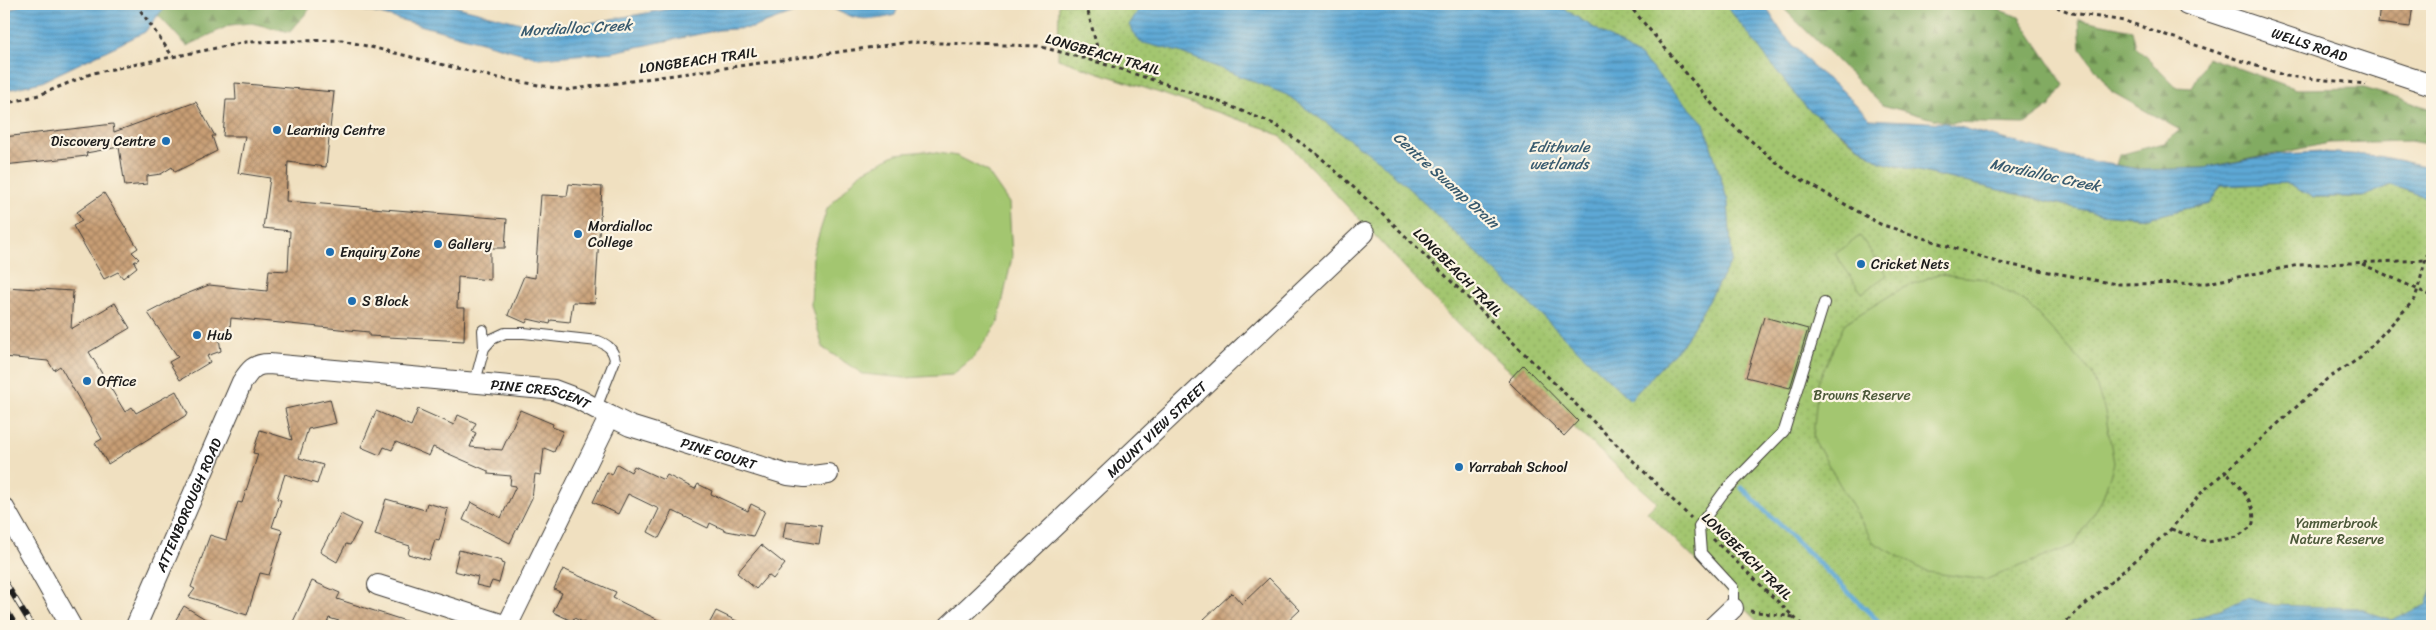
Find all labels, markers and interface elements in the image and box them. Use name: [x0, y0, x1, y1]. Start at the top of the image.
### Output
water label: Mordialloc Creek: [520, 12, 634, 44]
street label: WELLS ROAD: [2268, 21, 2351, 69]
street label: LONGBEACH TRAIL: [1043, 26, 1164, 83]
street label: LONGBEACH TRAIL: [638, 40, 759, 81]
place label: Learning Centre: [287, 118, 385, 143]
marker: Learning Centre: [271, 124, 283, 136]
water label: Centre Swamp Drain: [1387, 125, 1506, 236]
place label: Discovery Centre: [51, 129, 156, 154]
water label: Edithvale wetlands: [1529, 134, 1591, 177]
marker: Discovery Centre: [160, 135, 172, 147]
water label: Mordialloc Creek: [1988, 151, 2104, 200]
place label: Mordialloc College: [588, 214, 653, 255]
street label: LONGBEACH TRAIL: [1407, 222, 1509, 323]
marker: Mordialloc College: [572, 228, 584, 240]
place label: Gallery: [448, 232, 493, 257]
marker: Gallery: [432, 238, 444, 250]
place label: Enquiry Zone: [340, 240, 420, 265]
marker: Enquiry Zone: [324, 246, 336, 258]
place label: Cricket Nets: [1871, 252, 1949, 277]
marker: Cricket Nets: [1855, 258, 1867, 270]
place label: S Block: [362, 289, 409, 314]
marker: S Block: [346, 295, 358, 307]
place label: Hub: [207, 323, 232, 348]
marker: Hub: [191, 329, 203, 341]
place label: Office: [97, 369, 137, 394]
street label: PINE CRESCENT: [489, 372, 596, 417]
marker: Office: [81, 375, 93, 387]
street label: MOUNT VIEW STREET: [1101, 375, 1214, 484]
park label: Browns Reserve: [1813, 383, 1911, 408]
street label: PINE COURT: [677, 430, 761, 478]
street label: ATTENBOROUGH ROAD: [148, 433, 229, 577]
place label: Yarrabah School: [1469, 455, 1569, 480]
marker: Yarrabah School: [1453, 461, 1465, 473]
street label: LONGBEACH TRAIL: [1695, 506, 1798, 607]
park label: Yammerbrook Nature Reserve: [2290, 511, 2384, 552]

